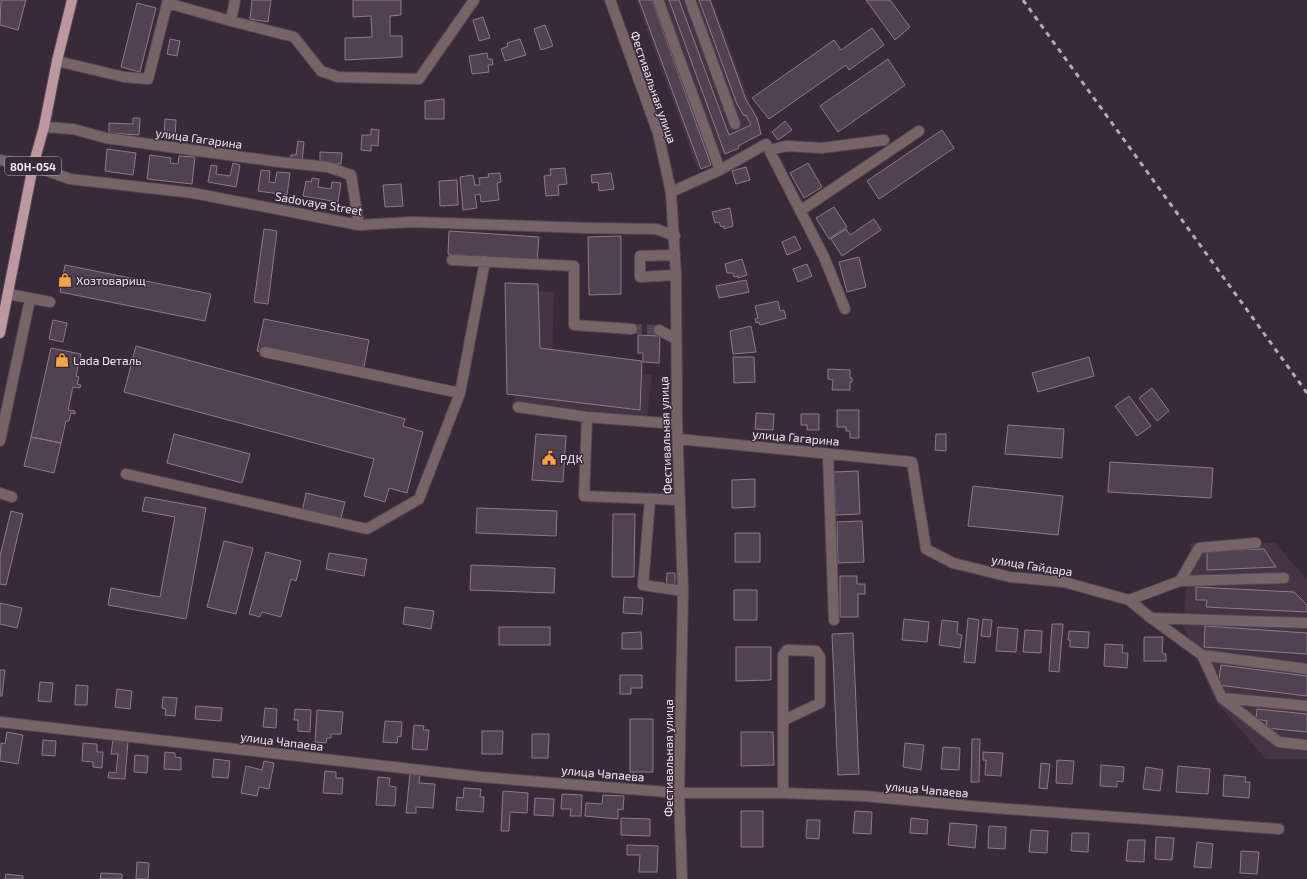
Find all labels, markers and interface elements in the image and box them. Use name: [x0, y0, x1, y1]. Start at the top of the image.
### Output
street label: Фестивальная улица: [627, 29, 680, 145]
street label: улица Гагарина: [155, 125, 243, 152]
road number: 80Н-054: [5, 157, 61, 175]
street label: Sadovaya Street: [274, 188, 364, 218]
shop icon: Хозтоварищ: [57, 272, 73, 288]
place label: Хозтоварищ: [76, 273, 146, 287]
shop icon: Lada Dеталь: [54, 352, 70, 368]
place label: Lada Dеталь: [73, 353, 142, 367]
street label: Фестивальная улица: [656, 376, 675, 494]
street label: улица Гагарина: [752, 426, 840, 449]
public building icon: РДК: [541, 450, 557, 466]
place label: РДК: [560, 451, 583, 465]
street label: улица Гайдара: [990, 552, 1074, 579]
street label: Фестивальная улица: [661, 699, 676, 817]
street label: улица Чапаева: [240, 729, 324, 754]
street label: улица Чапаева: [561, 762, 645, 785]
street label: улица Чапаева: [885, 778, 969, 801]

